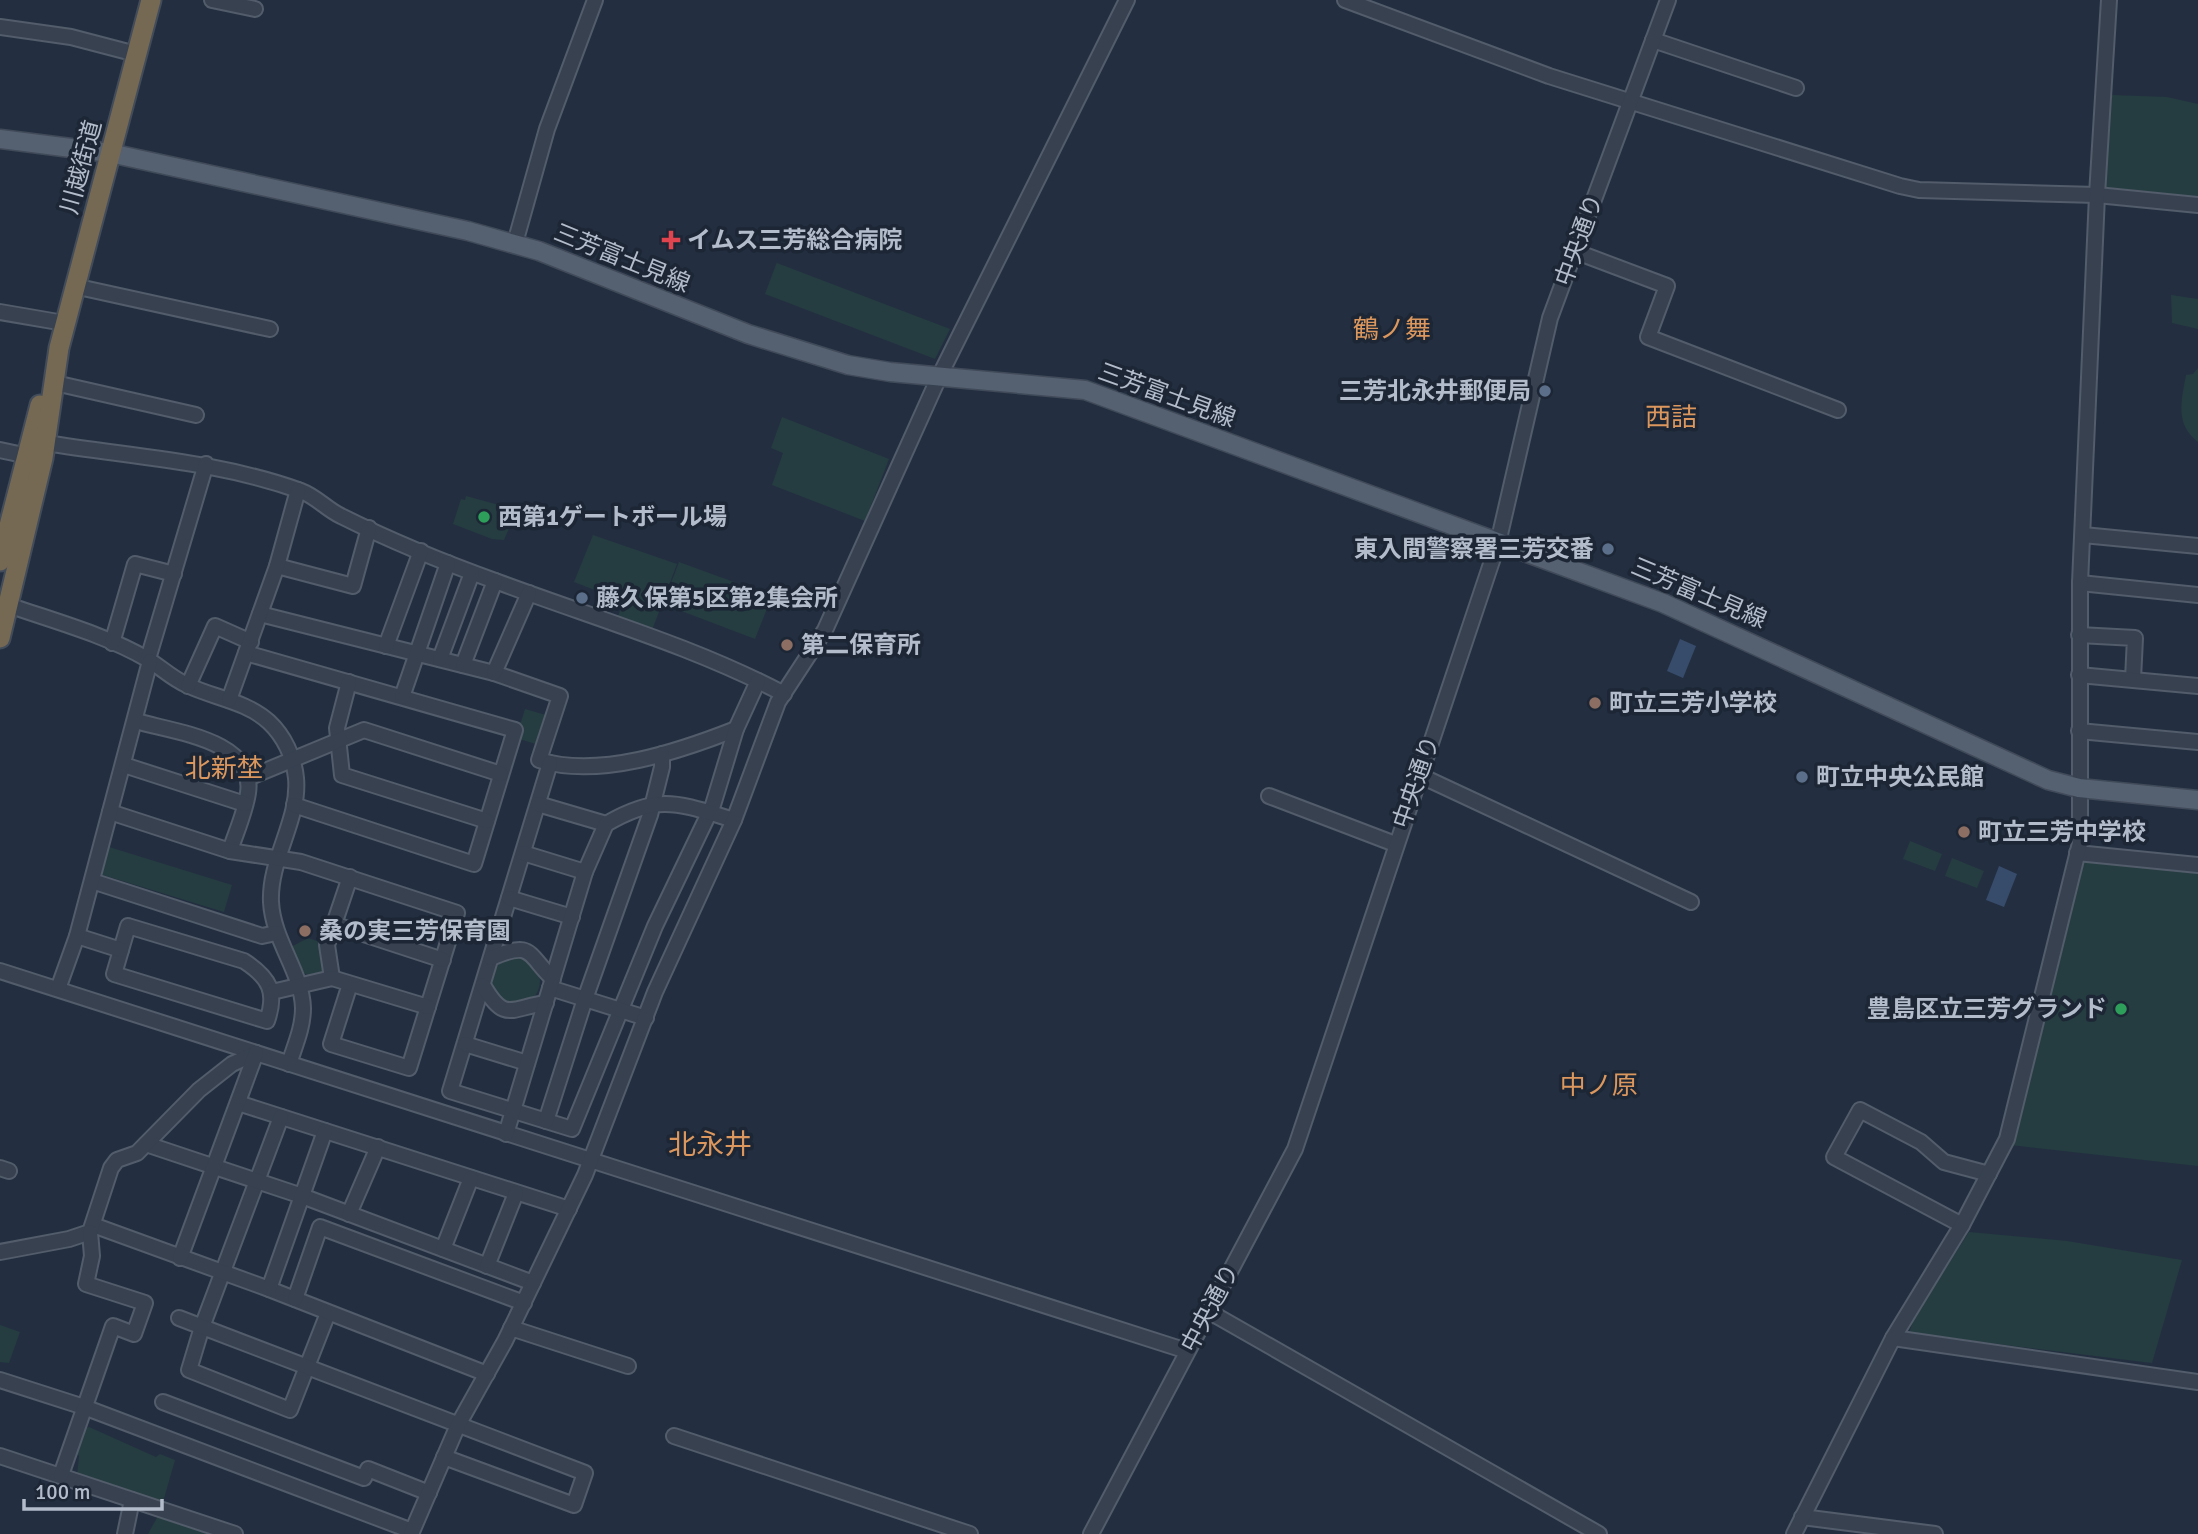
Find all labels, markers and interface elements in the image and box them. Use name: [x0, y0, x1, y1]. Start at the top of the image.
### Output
street label: 川越街道: [54, 117, 108, 217]
street label: 中央通り: [1548, 190, 1610, 290]
street label: 三芳富士見線: [550, 217, 694, 299]
place label: イムス三芳総合病院: [687, 225, 903, 255]
marker: イムス三芳総合病院: [661, 230, 681, 250]
district label: 鶴ノ舞: [1353, 314, 1431, 346]
street label: 三芳富士見線: [1094, 356, 1240, 434]
place label: 三芳北永井郵便局: [1339, 376, 1531, 406]
marker: 三芳北永井郵便局: [1537, 383, 1553, 399]
district label: 西詰: [1645, 402, 1697, 434]
place label: 西第1ゲートボール場: [498, 502, 727, 532]
marker: 西第1ゲートボール場: [476, 509, 492, 525]
place label: 東入間警察署三芳交番: [1354, 534, 1594, 564]
marker: 東入間警察署三芳交番: [1600, 541, 1616, 557]
street label: 三芳富士見線: [1627, 551, 1771, 635]
place label: 藤久保第5区第2集会所: [596, 583, 838, 613]
marker: 藤久保第5区第2集会所: [574, 590, 590, 606]
place label: 第二保育所: [801, 630, 921, 660]
marker: 第二保育所: [779, 637, 795, 653]
place label: 町立三芳小学校: [1609, 688, 1777, 718]
marker: 町立三芳小学校: [1587, 695, 1603, 711]
street label: 中央通り: [1386, 732, 1446, 832]
district label: 北新埜: [185, 753, 263, 785]
place label: 町立中央公民館: [1816, 762, 1984, 792]
marker: 町立中央公民館: [1794, 769, 1810, 785]
place label: 町立三芳中学校: [1978, 817, 2146, 847]
marker: 町立三芳中学校: [1956, 824, 1972, 840]
place label: 桑の実三芳保育園: [319, 916, 511, 946]
marker: 桑の実三芳保育園: [297, 923, 313, 939]
place label: 豊島区立三芳グランド: [1867, 994, 2107, 1024]
marker: 豊島区立三芳グランド: [2113, 1001, 2129, 1017]
district label: 中ノ原: [1560, 1070, 1638, 1102]
district label: 北永井: [668, 1128, 752, 1162]
street label: 中央通り: [1174, 1259, 1246, 1357]
scale bar: [24, 1468, 163, 1512]
text: 100 m: [35, 1479, 90, 1505]

